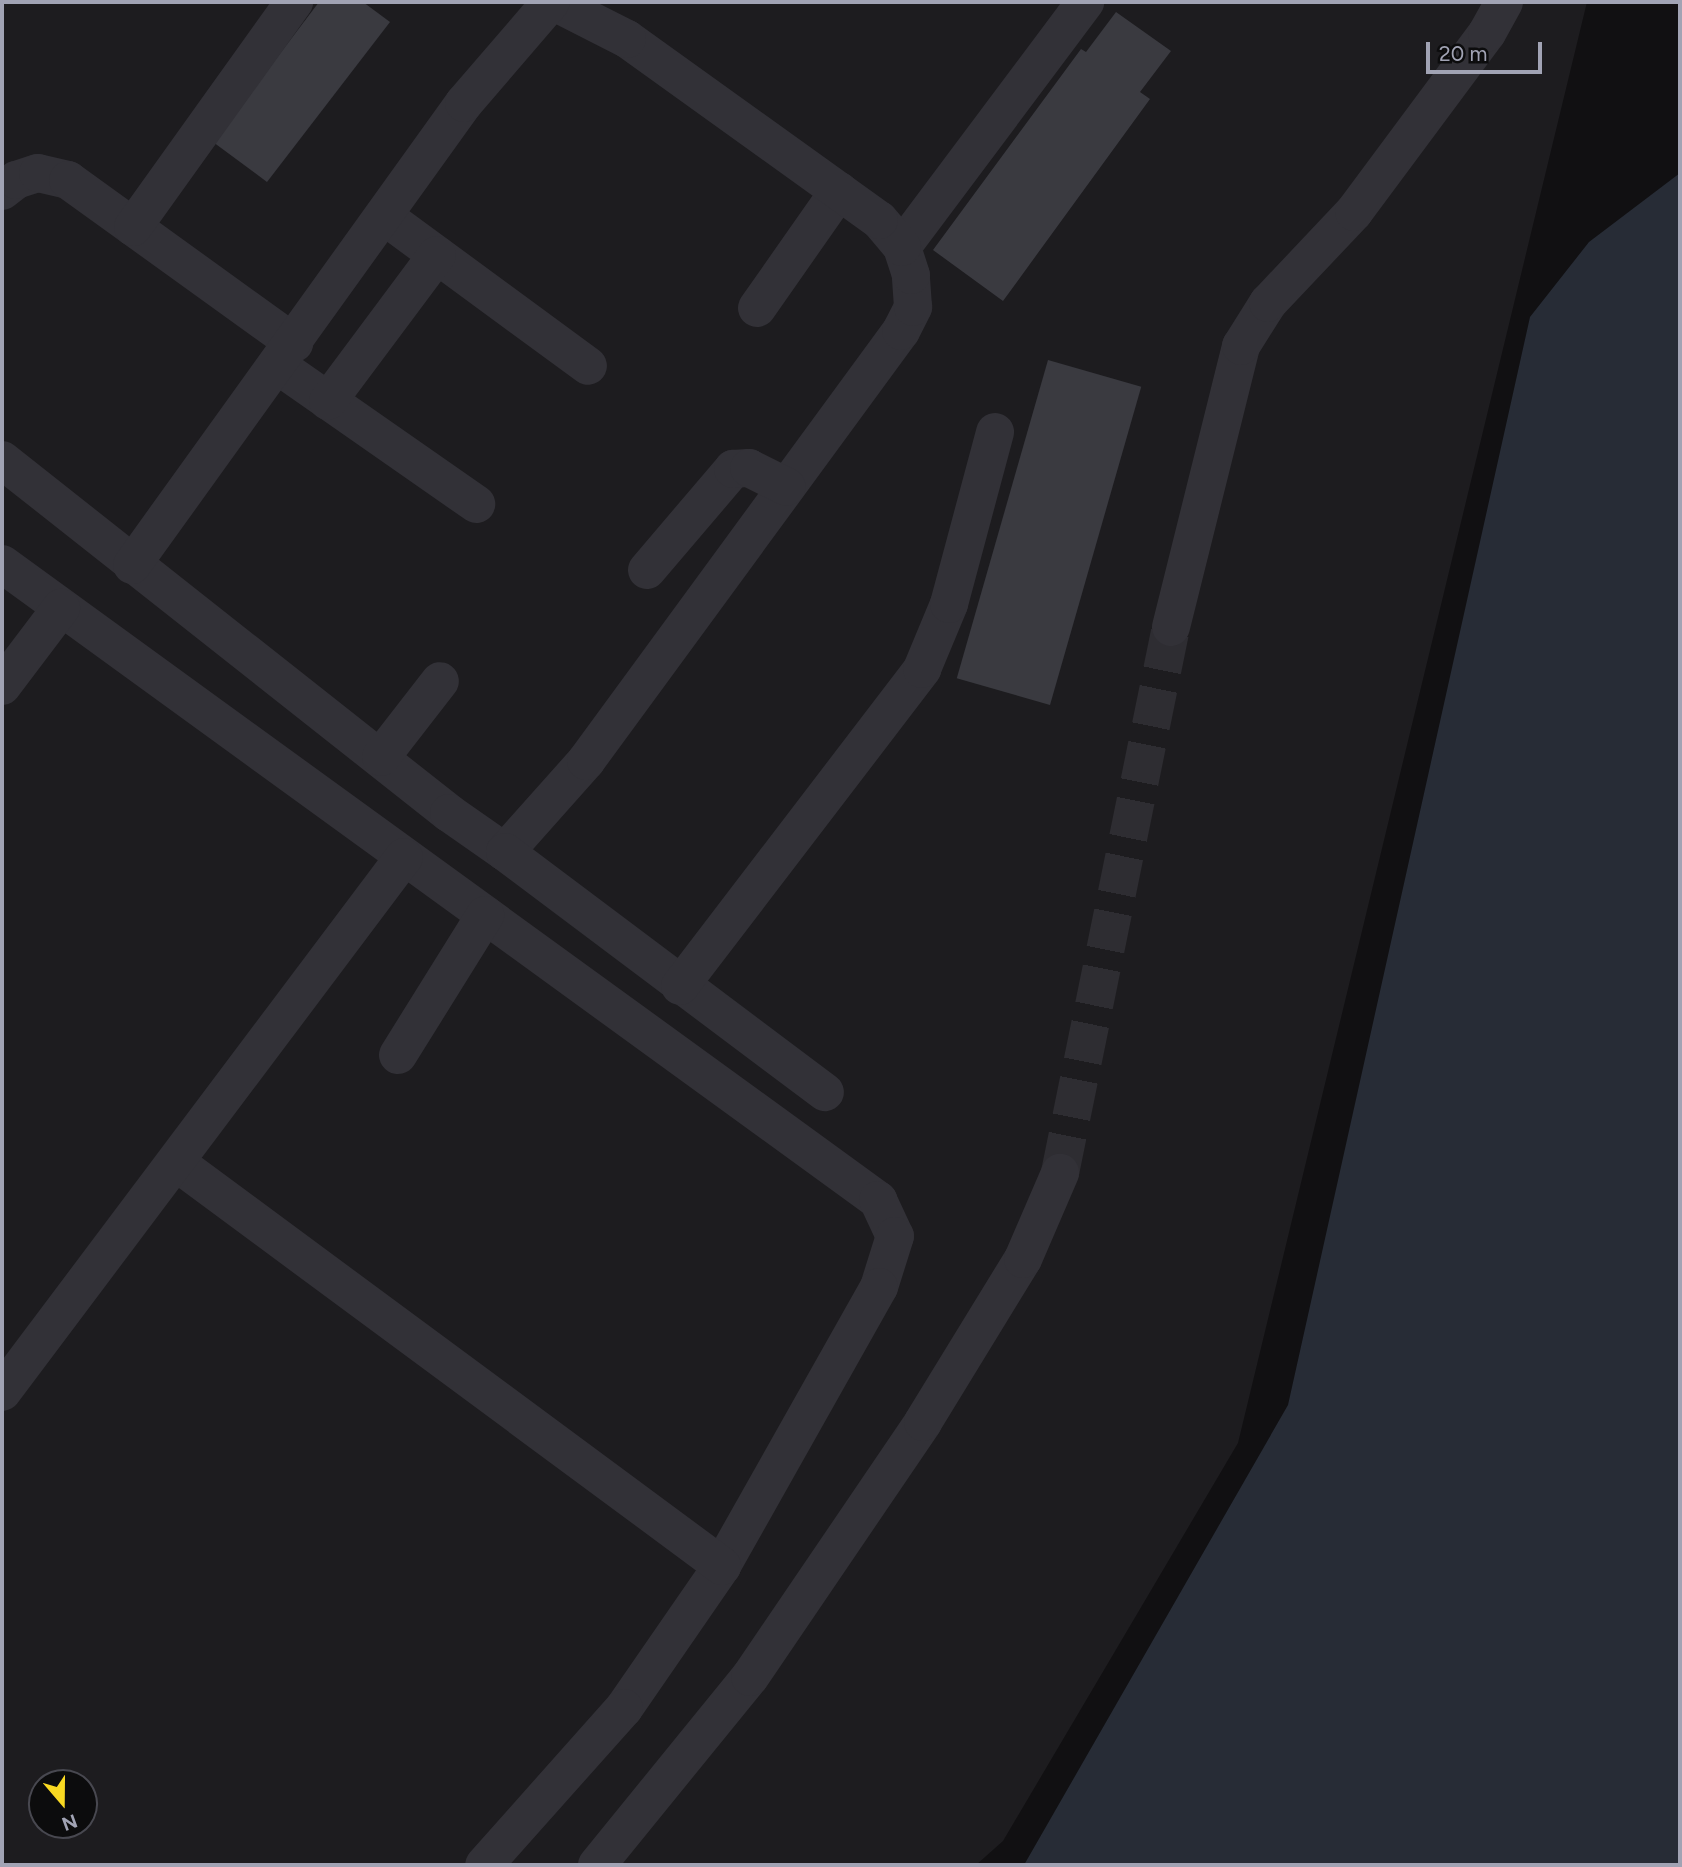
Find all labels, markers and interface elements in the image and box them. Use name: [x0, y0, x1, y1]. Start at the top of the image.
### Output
scale bar: [1430, 28, 1546, 72]
text: 20 m: [1439, 41, 1487, 66]
north arrow: [28, 1769, 98, 1839]
text: N: [59, 1809, 81, 1836]

